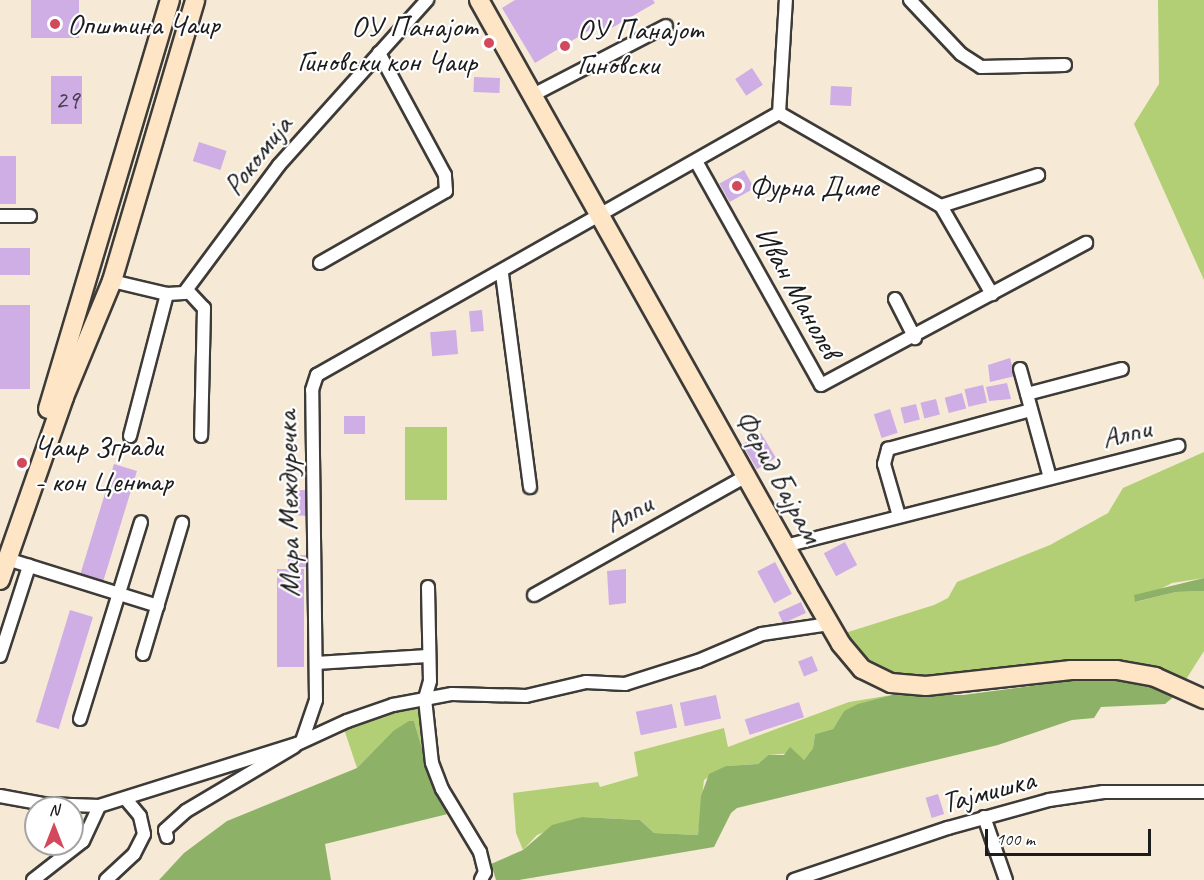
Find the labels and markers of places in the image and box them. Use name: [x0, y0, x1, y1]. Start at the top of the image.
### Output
place label: Општина Чаир: [67, 6, 223, 42]
place label: ОУ Панајот Гиновски кон Чаир: [294, 8, 477, 78]
place label: ОУ Панајот Гиновски: [577, 11, 703, 82]
marker: Општина Чаир: [48, 17, 62, 31]
marker: ОУ Панајот Гиновски кон Чаир: [482, 36, 496, 50]
marker: ОУ Панајот Гиновски: [558, 39, 572, 53]
place label: Фурна Диме: [749, 168, 878, 204]
marker: Фурна Диме: [730, 179, 744, 193]
place label: Чаир Згради - кон Центар: [34, 428, 175, 498]
marker: Чаир Згради - кон Центар: [15, 456, 29, 470]

